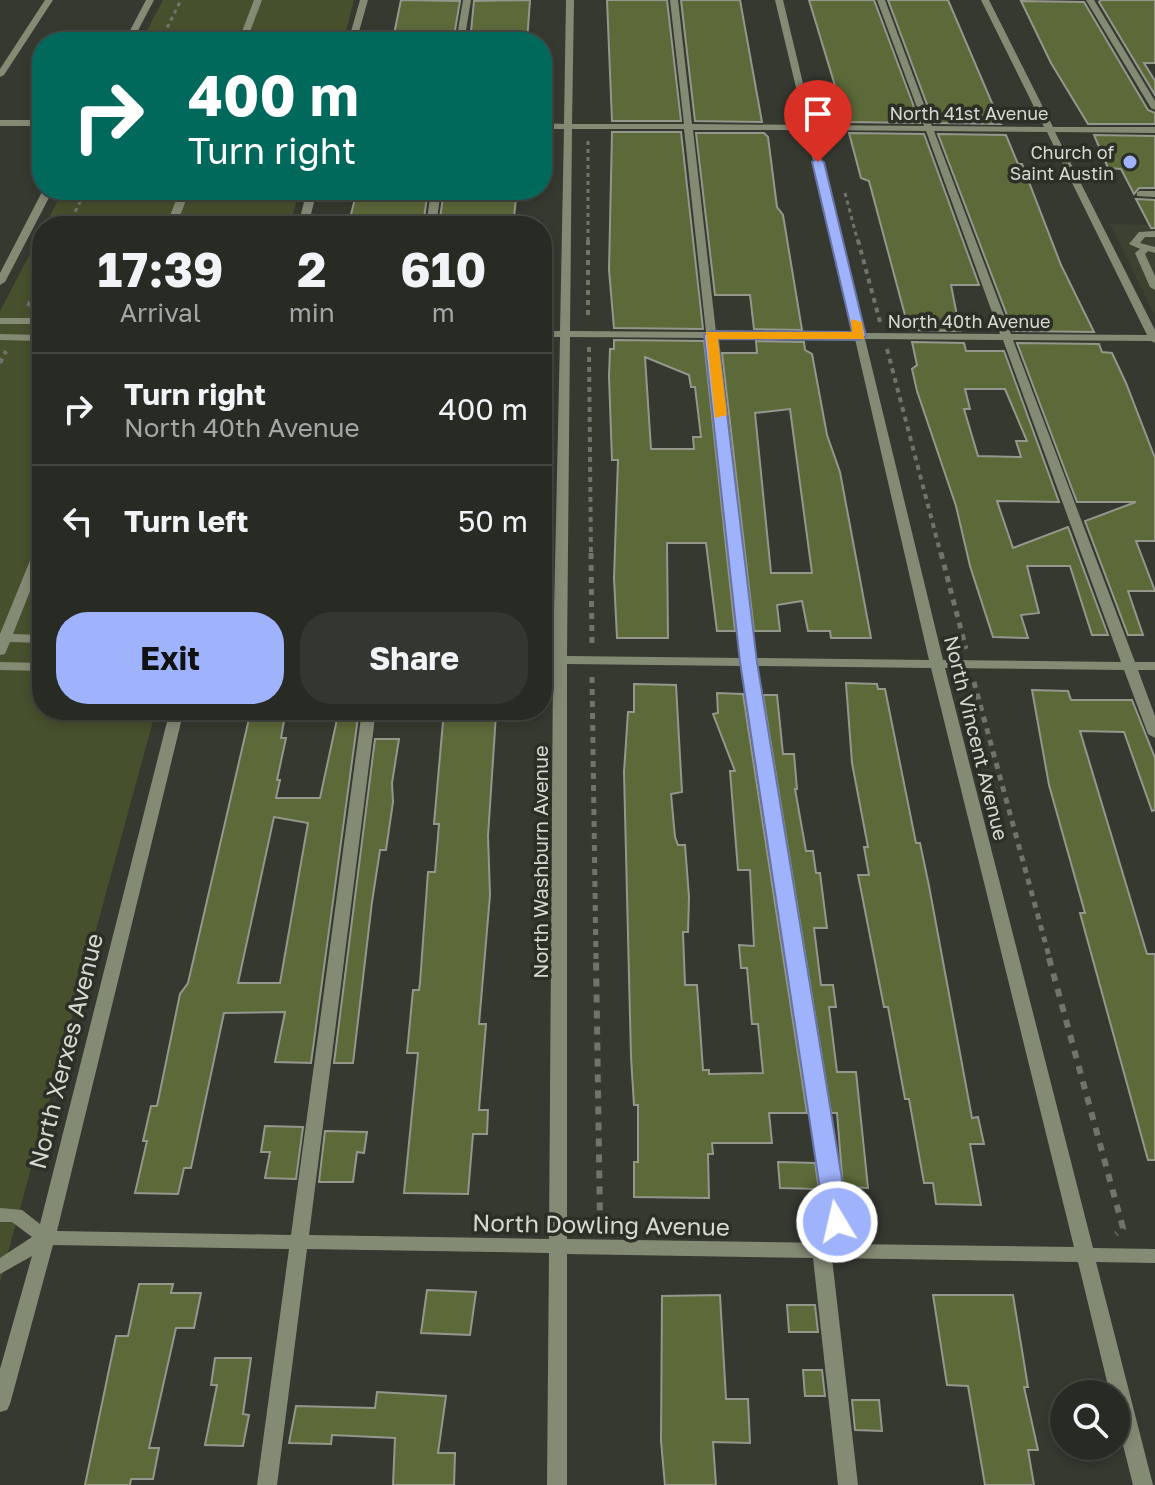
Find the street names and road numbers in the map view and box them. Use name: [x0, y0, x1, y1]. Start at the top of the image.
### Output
street label: North 41st Avenue: [889, 102, 1049, 124]
street label: North 40th Avenue: [887, 310, 1051, 332]
street label: North Vincent Avenue: [940, 633, 1014, 843]
street label: North Washburn Avenue: [528, 745, 552, 979]
street label: North Xerxes Avenue: [22, 930, 108, 1172]
street label: North Dowling Avenue: [472, 1207, 730, 1241]

